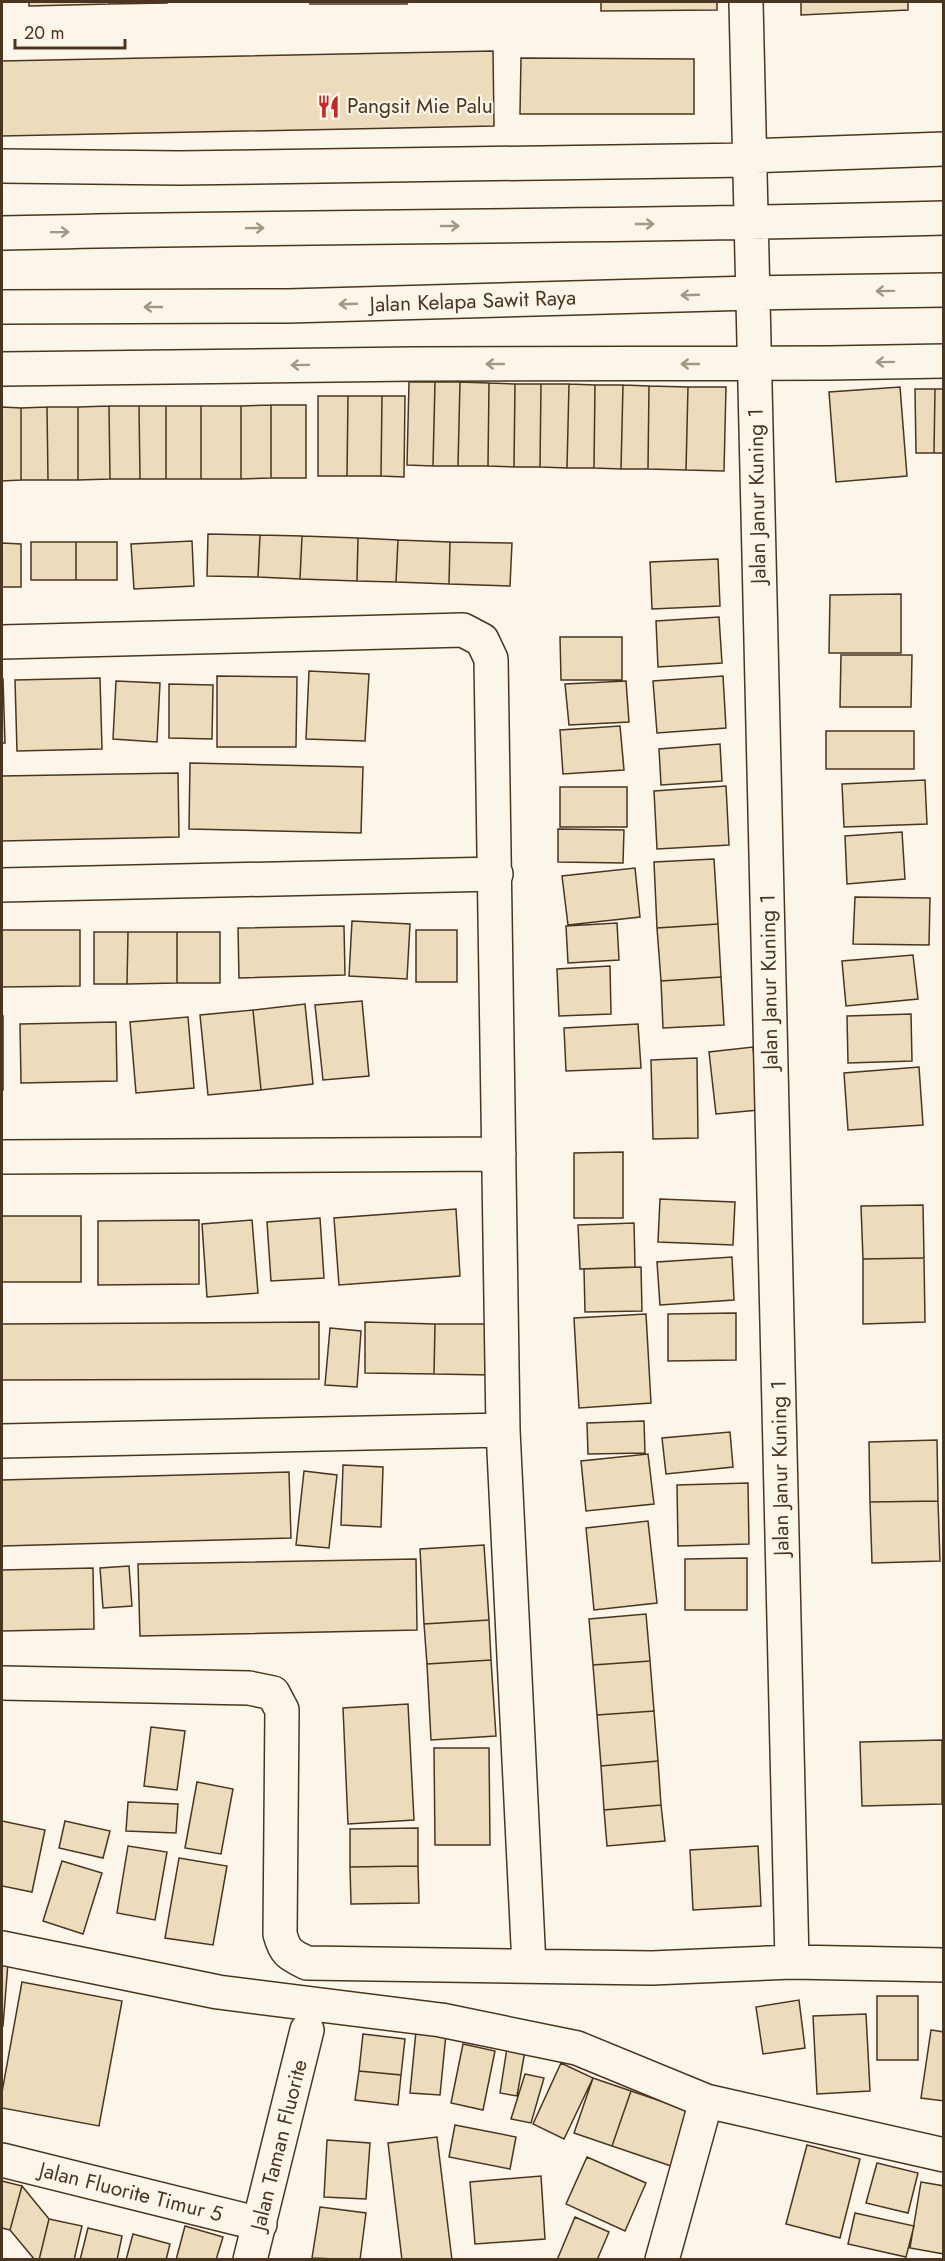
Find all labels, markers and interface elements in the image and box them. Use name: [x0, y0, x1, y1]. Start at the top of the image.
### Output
scale bar: [15, 12, 124, 50]
text: 20 m: [24, 20, 64, 46]
place label: Pangsit Mie Palu: [347, 91, 493, 121]
restaurant icon: Pangsit Mie Palu: [316, 93, 342, 119]
one-way arrow: [634, 218, 654, 230]
one-way arrow: [439, 220, 459, 232]
one-way arrow: [244, 222, 264, 233]
one-way arrow: [49, 226, 69, 238]
street label: Jalan Kelapa Sawit Raya: [366, 282, 577, 320]
one-way arrow: [876, 285, 896, 297]
one-way arrow: [681, 289, 701, 300]
one-way arrow: [339, 298, 359, 310]
one-way arrow: [144, 301, 164, 312]
one-way arrow: [876, 356, 896, 368]
one-way arrow: [486, 358, 506, 370]
one-way arrow: [681, 358, 701, 370]
one-way arrow: [291, 359, 311, 371]
street label: Jalan Janur Kuning 1: [740, 408, 774, 587]
street label: Jalan Janur Kuning 1: [752, 894, 786, 1073]
street label: Jalan Janur Kuning 1: [763, 1380, 797, 1559]
street label: Jalan Taman Fluorite: [243, 2056, 315, 2237]
street label: Jalan Fluorite Timur 5: [33, 2154, 226, 2229]

